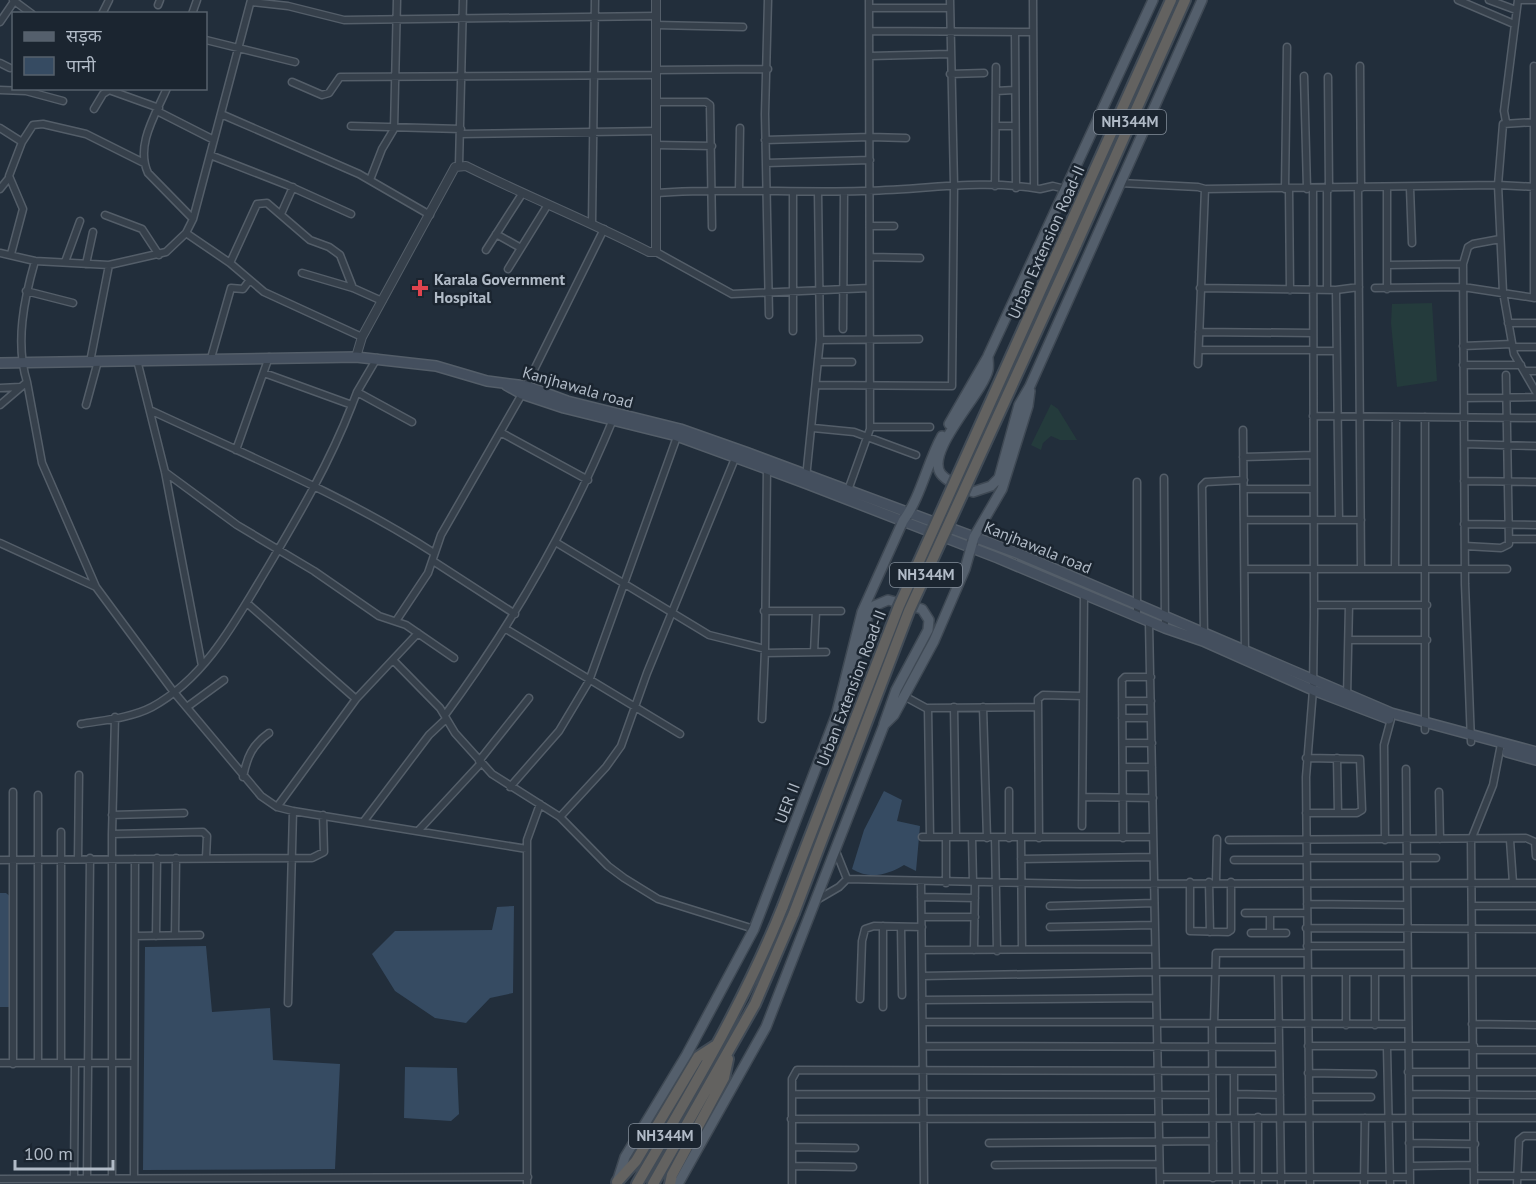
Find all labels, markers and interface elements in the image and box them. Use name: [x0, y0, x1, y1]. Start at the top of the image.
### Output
legend: [12, 12, 207, 90]
text: सड़क: [66, 24, 103, 47]
text: पानी: [66, 54, 96, 77]
road number: NH344M: [1094, 110, 1166, 134]
street label: Urban Extension Road-II: [1003, 162, 1089, 322]
place label: Karala Government Hospital: [434, 269, 565, 307]
marker: Karala Government Hospital: [411, 279, 429, 297]
street label: Kanjhawala road: [520, 362, 636, 412]
street label: Kanjhawala road: [981, 516, 1095, 578]
road number: NH344M: [890, 563, 962, 587]
street label: Urban Extension Road-II: [812, 607, 890, 769]
street label: UER II: [770, 780, 804, 826]
road number: NH344M: [629, 1124, 701, 1148]
scale bar: [15, 1133, 112, 1171]
text: 100 m: [24, 1142, 73, 1165]

